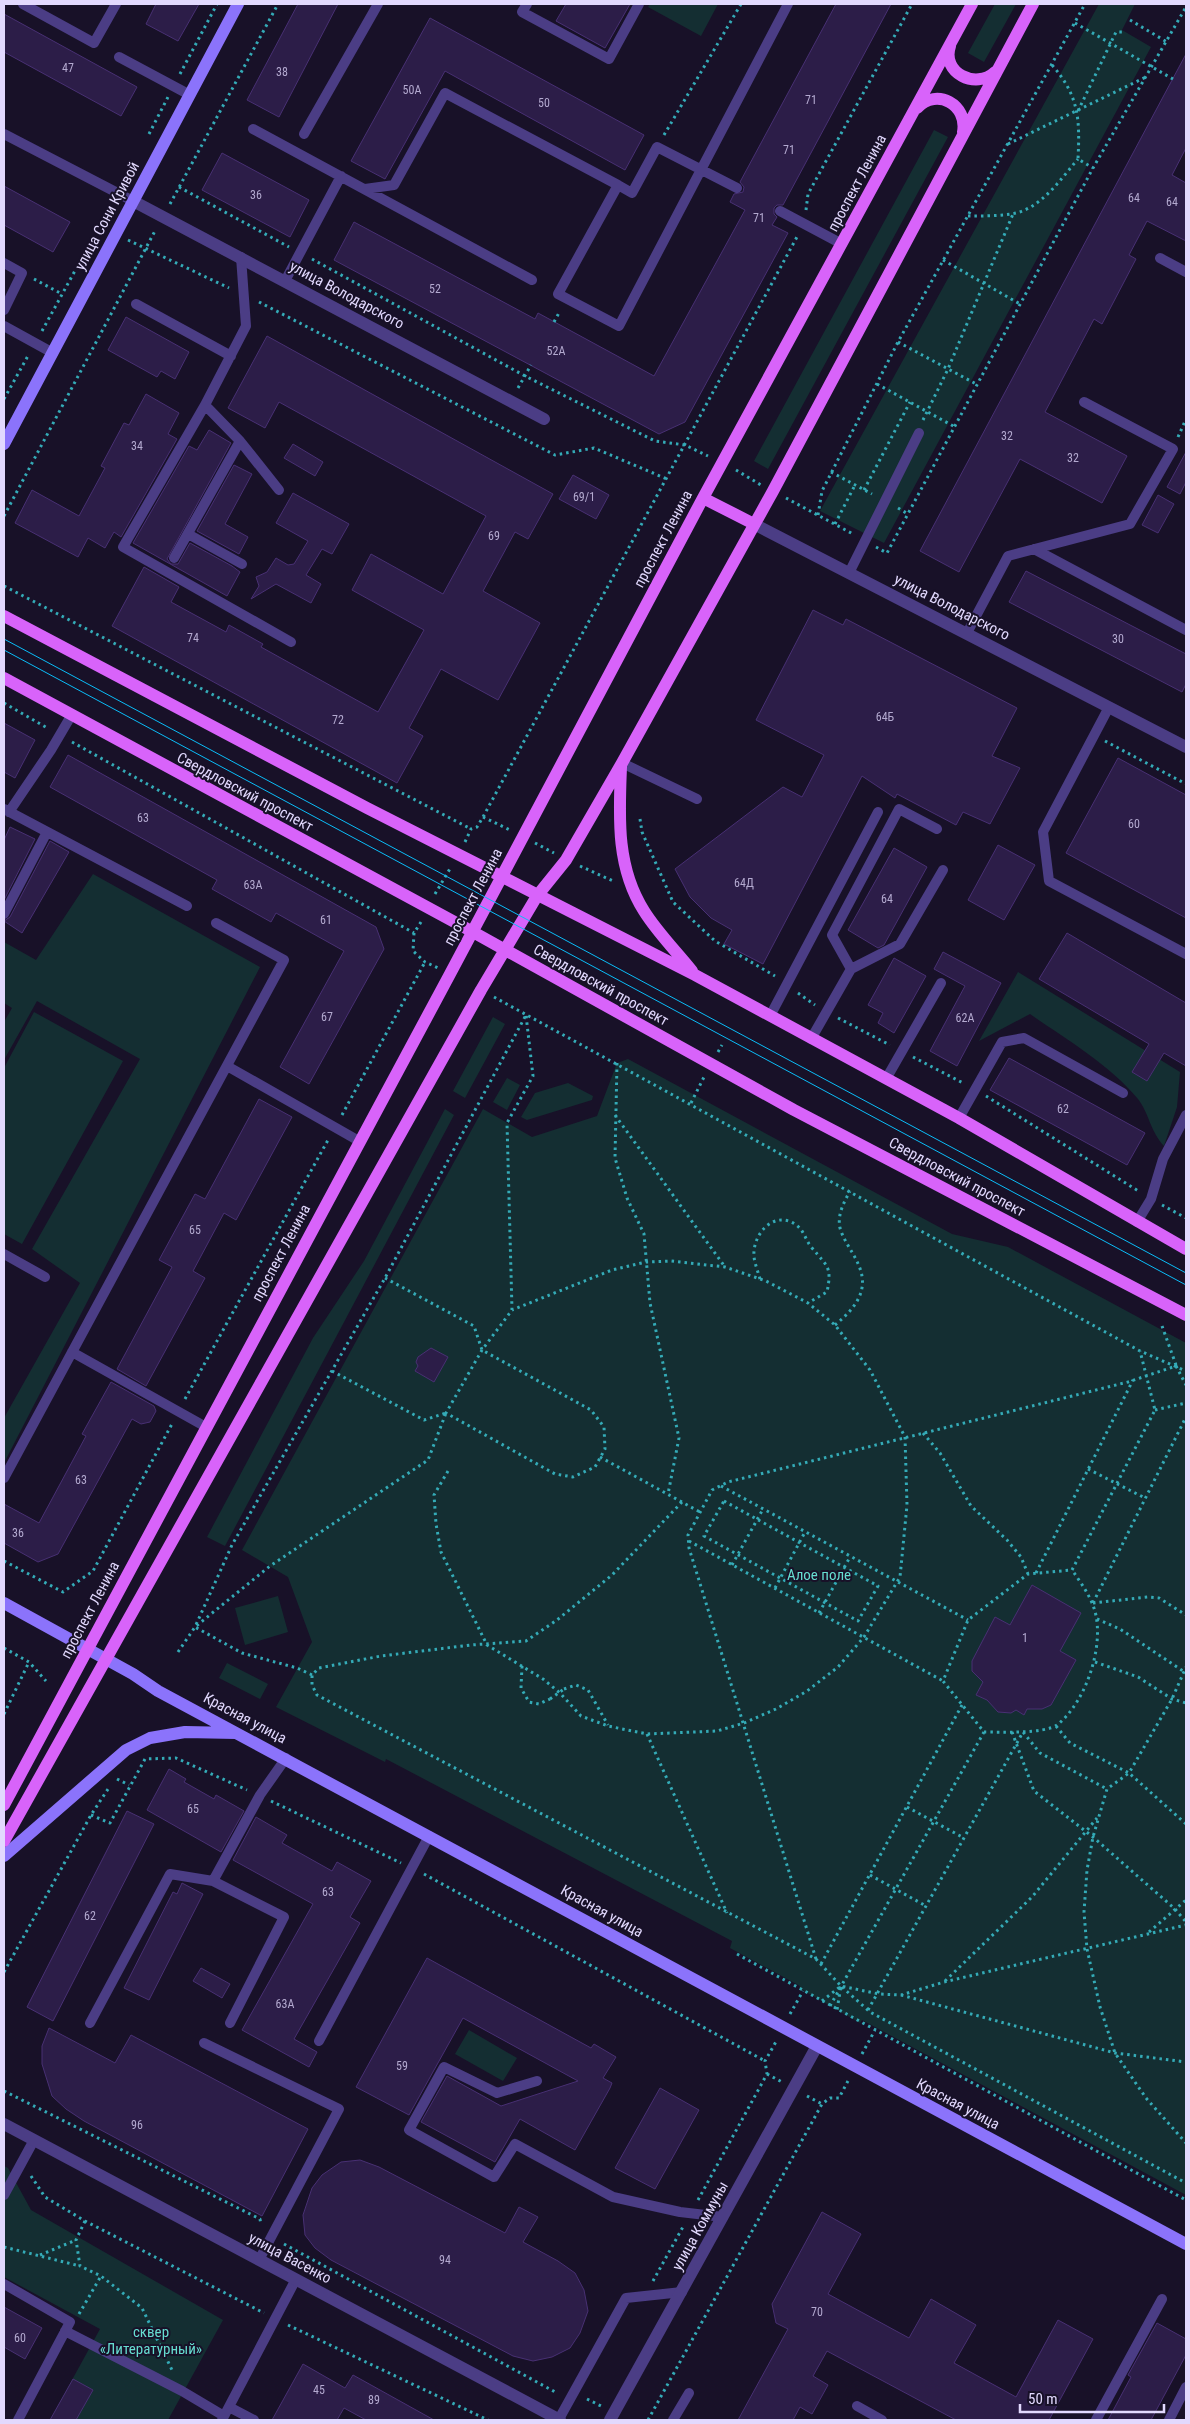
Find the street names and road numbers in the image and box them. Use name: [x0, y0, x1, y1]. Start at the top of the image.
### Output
street label: проспект Ленина: [824, 131, 890, 235]
street label: улица Сони Кривой: [71, 159, 143, 273]
street label: улица Володарского: [287, 257, 407, 333]
street label: проспект Ленина: [630, 487, 696, 591]
street label: улица Володарского: [891, 570, 1013, 644]
street label: Свердловский проспект: [174, 748, 316, 836]
street label: проспект Ленина: [440, 845, 506, 949]
street label: Свердловский проспект: [530, 940, 672, 1030]
street label: Свердловский проспект: [886, 1133, 1028, 1221]
street label: проспект Ленина: [248, 1201, 314, 1305]
street label: проспект Ленина: [57, 1558, 123, 1662]
street label: Красная улица: [200, 1689, 290, 1747]
street label: Красная улица: [558, 1881, 646, 1941]
street label: Красная улица: [913, 2075, 1003, 2133]
street label: улица Коммуны: [668, 2178, 732, 2274]
street label: улица Васенко: [245, 2229, 335, 2287]

